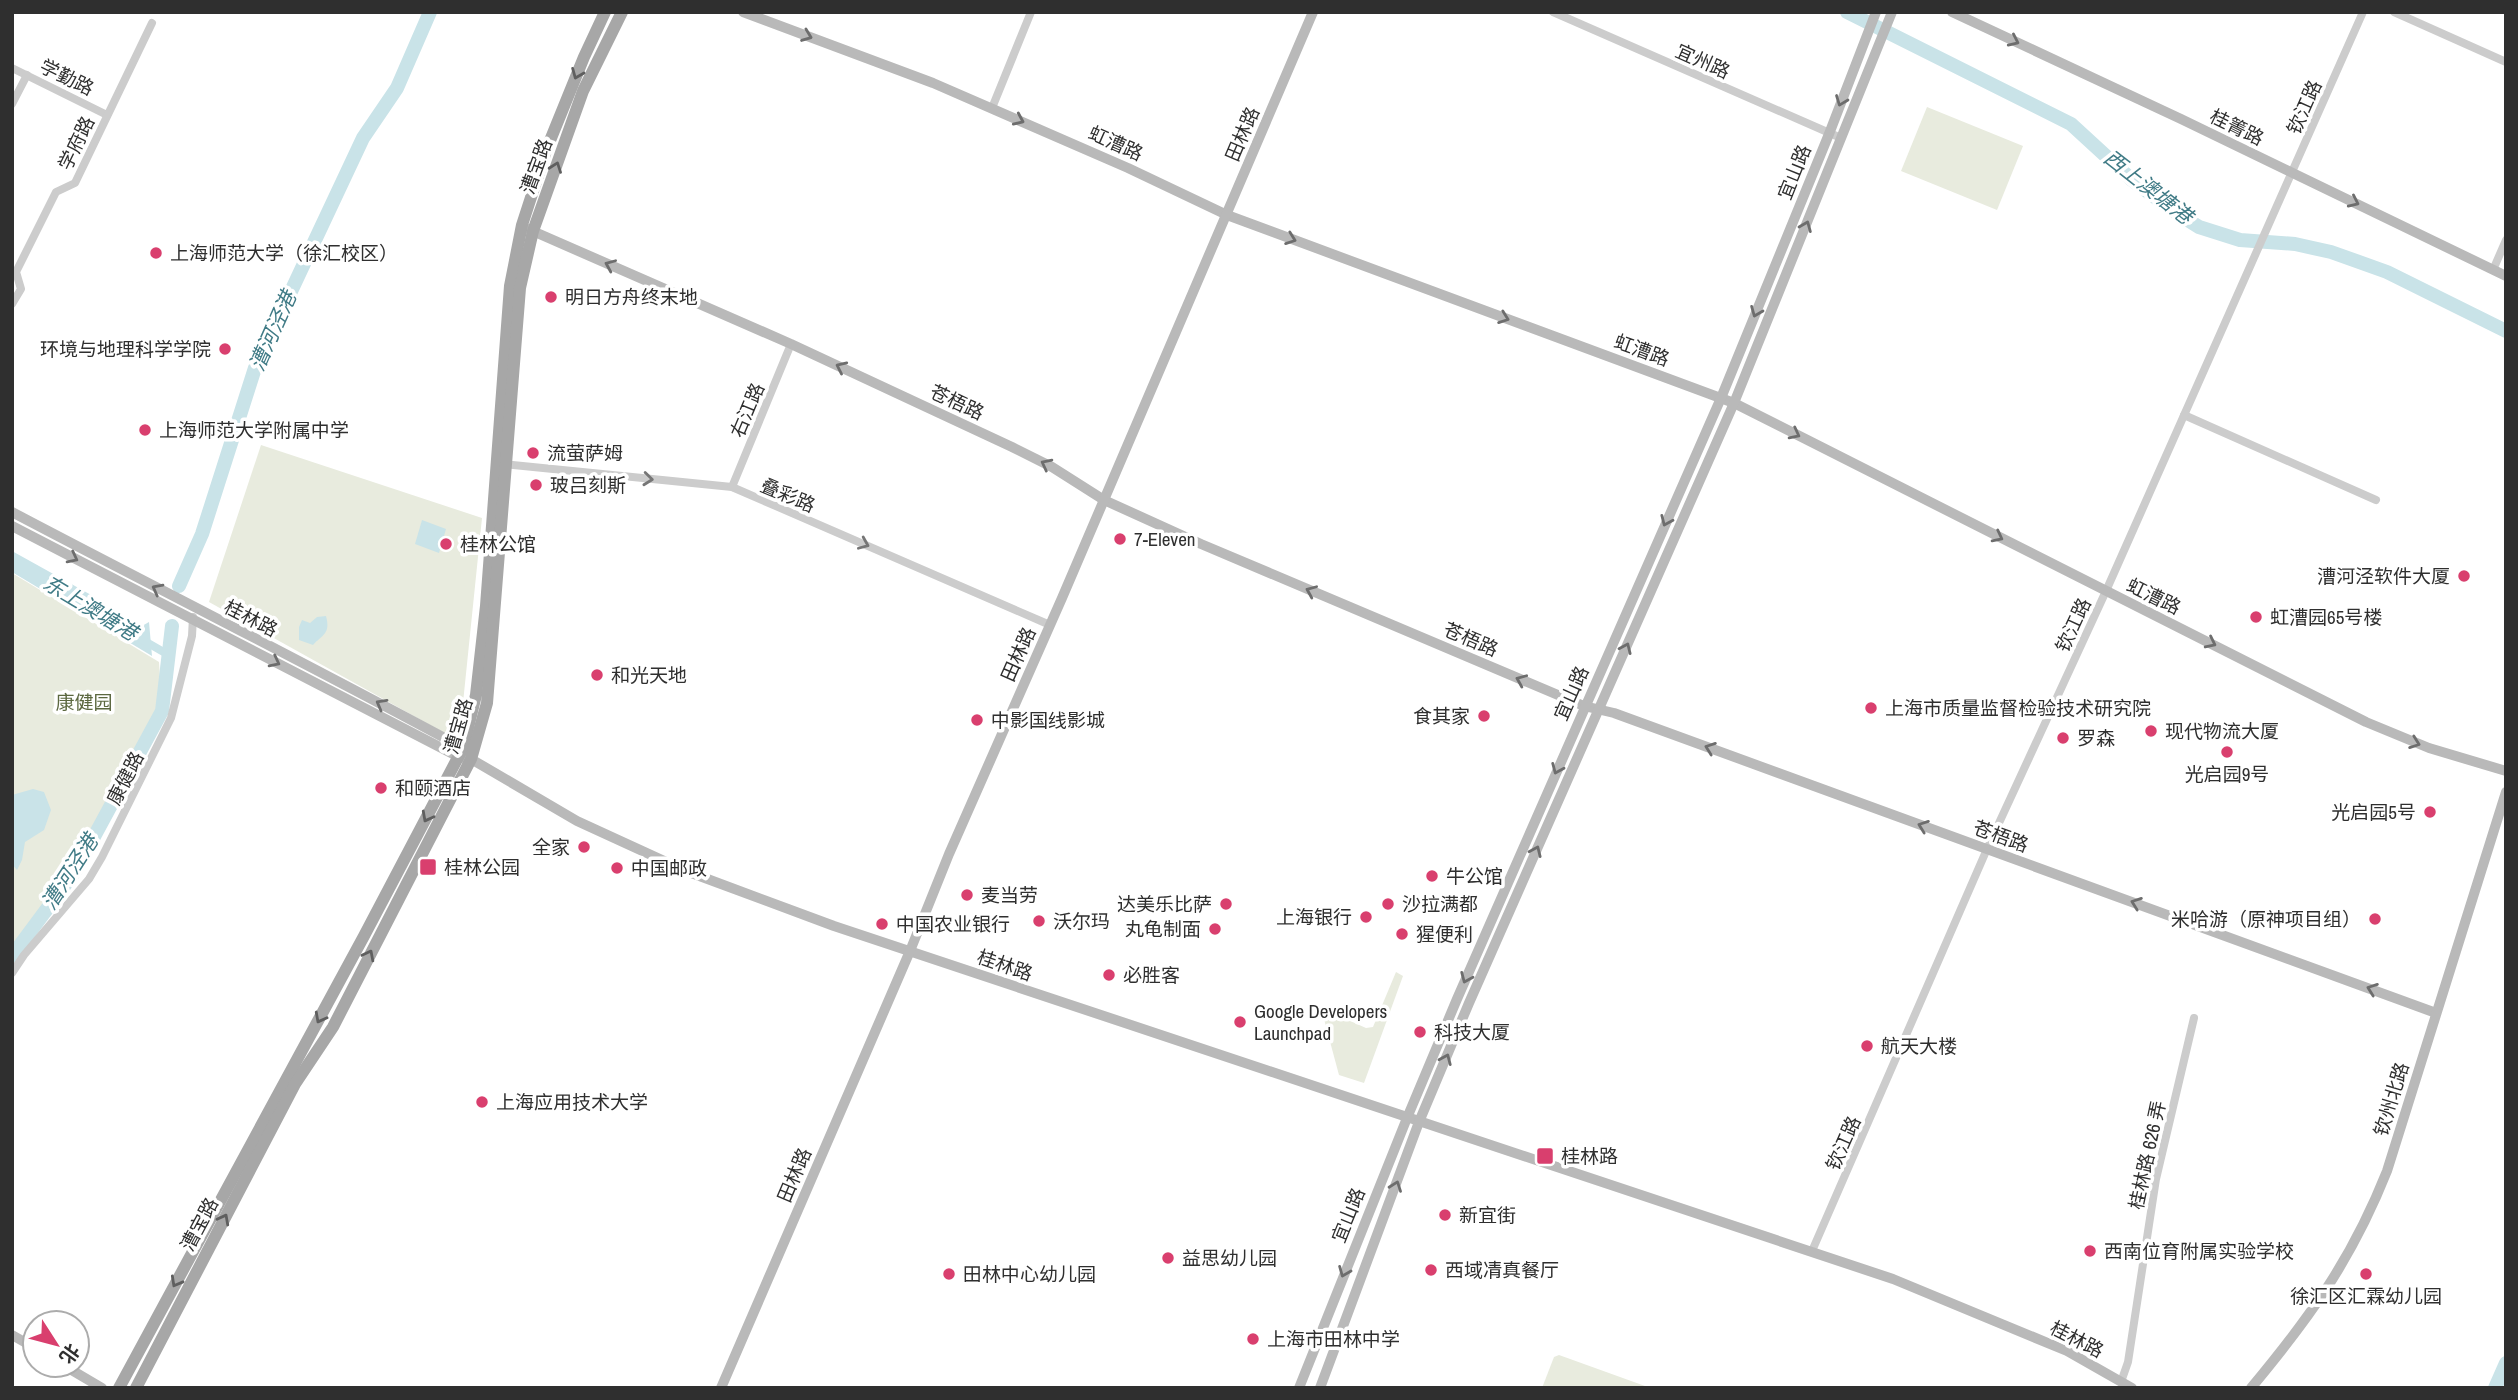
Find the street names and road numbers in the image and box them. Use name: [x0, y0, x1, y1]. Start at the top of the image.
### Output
street label: 宜州路: [1672, 38, 1734, 84]
street label: 学勤路: [36, 53, 98, 101]
street label: 钦江路: [2281, 76, 2327, 138]
street label: 田林路: [1219, 103, 1265, 165]
street label: 桂箐路: [2206, 103, 2268, 151]
street label: 学府路: [52, 112, 100, 174]
street label: 虹漕路: [1085, 120, 1147, 166]
street label: 漕宝路: [514, 135, 558, 197]
street label: 宜山路: [1771, 141, 1817, 203]
street label: 虹漕路: [1611, 328, 1673, 372]
street label: 苍梧路: [926, 378, 988, 426]
street label: 右江路: [724, 379, 770, 441]
street label: 叠彩路: [757, 472, 819, 518]
street label: 虹漕路: [2123, 572, 2185, 620]
street label: 桂林路: [220, 593, 282, 643]
street label: 钦江路: [2049, 594, 2097, 656]
street label: 苍梧路: [1440, 616, 1502, 662]
street label: 田林路: [995, 623, 1041, 685]
street label: 宜山路: [1548, 662, 1594, 724]
street label: 漕宝路: [438, 695, 478, 757]
street label: 康健路: [100, 747, 150, 809]
street label: 苍梧路: [1970, 814, 2032, 858]
street label: 桂林路: [974, 943, 1036, 987]
street label: 钦州北路: [2367, 1059, 2415, 1139]
street label: 桂林路 626 弄: [2123, 1098, 2171, 1212]
street label: 钦江路: [1820, 1112, 1866, 1174]
street label: 田林路: [771, 1144, 817, 1206]
street label: 宜山路: [1325, 1184, 1371, 1246]
street label: 漕宝路: [174, 1193, 224, 1255]
street label: 桂林路: [2046, 1314, 2108, 1364]

